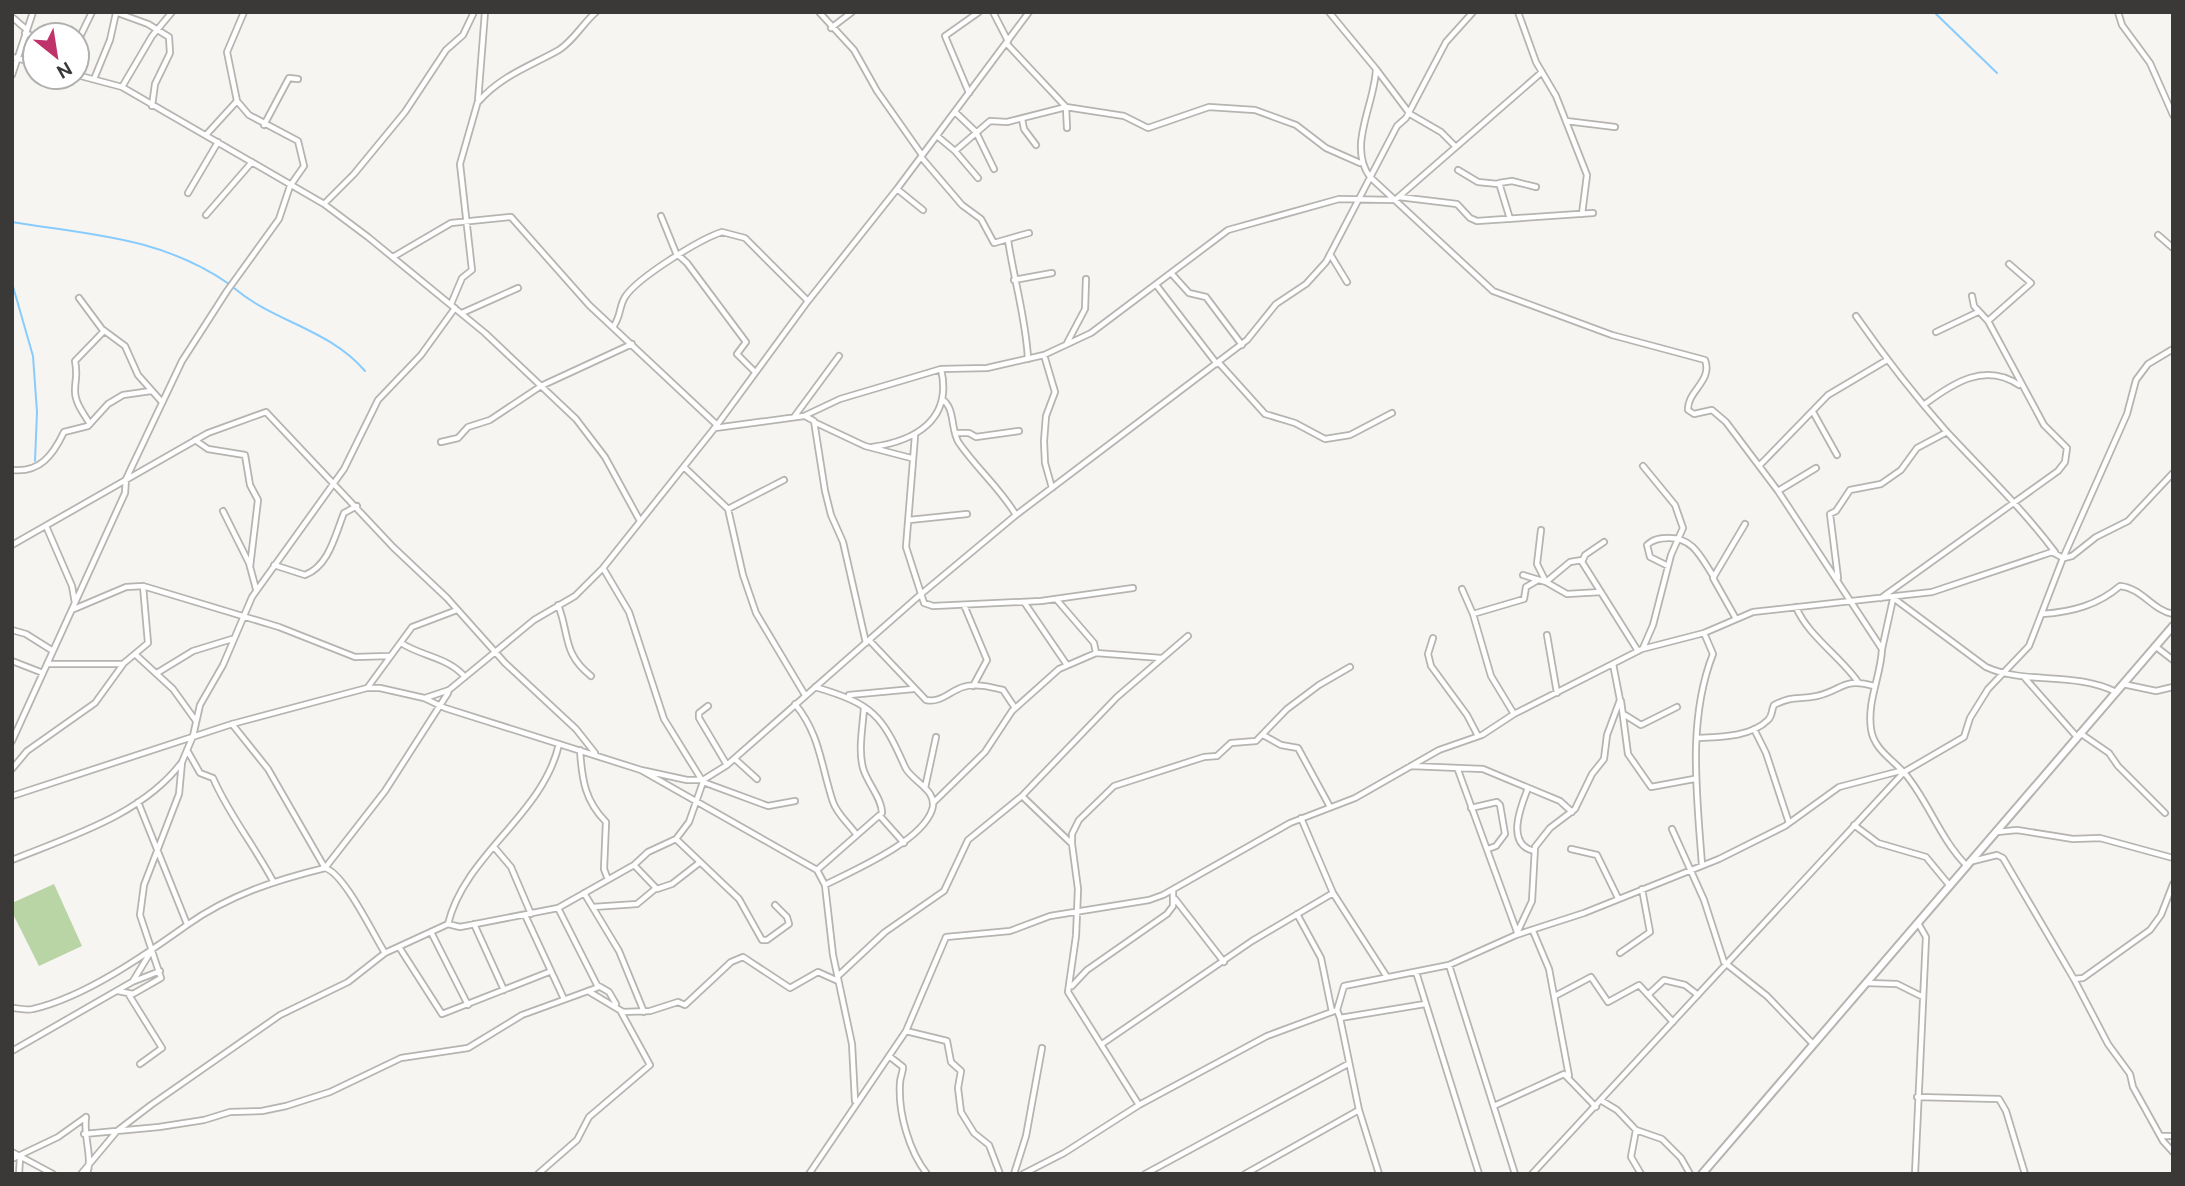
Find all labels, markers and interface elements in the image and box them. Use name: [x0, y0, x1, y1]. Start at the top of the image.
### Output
north arrow: [21, 21, 91, 91]
text: N: [53, 58, 76, 84]

